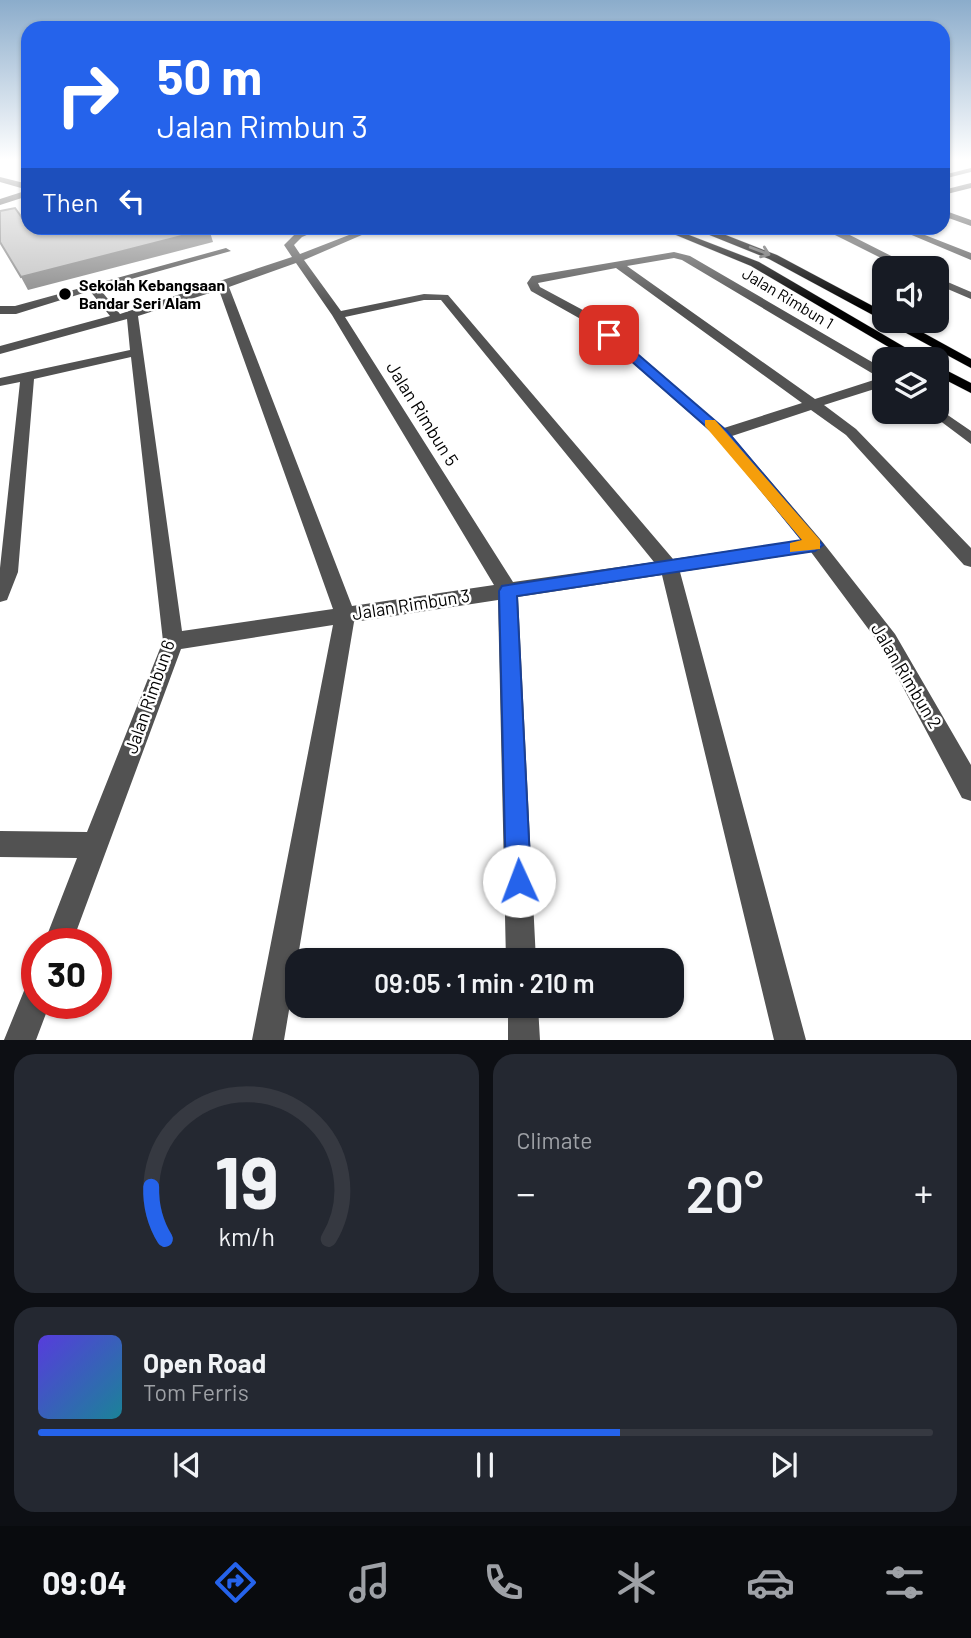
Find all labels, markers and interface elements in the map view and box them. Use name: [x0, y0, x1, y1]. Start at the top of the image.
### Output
text: 50 m: [157, 46, 262, 105]
icon: right: [42, 49, 133, 140]
text: Jalan Rimbun 3: [157, 106, 368, 144]
icon: left: [113, 182, 151, 220]
text: Then: [42, 186, 99, 217]
one-way arrow: [749, 246, 771, 259]
map controls: [872, 256, 949, 424]
button: sound: [872, 256, 949, 333]
street label: Jalan Rimbun 1: [739, 263, 837, 332]
place label: Sekolah Kebangsaan Bandar Seri Alam: [79, 275, 225, 312]
marker: Sekolah Kebangsaan Bandar Seri Alam: [57, 286, 73, 302]
pin: [579, 305, 639, 365]
icon: arrive: [590, 316, 628, 354]
button: layers: [872, 347, 949, 424]
street label: Jalan Rimbun 5: [382, 357, 464, 470]
street label: Jalan Rimbun 3: [350, 584, 471, 624]
street label: Jalan Rimbun 2: [867, 619, 947, 732]
street label: Jalan Rimbun 6: [119, 637, 179, 756]
position arrow: [482, 844, 556, 918]
speed limit sign: 30: [21, 928, 112, 1019]
text: 09:05 · 1 min · 210 m: [374, 967, 595, 998]
text: Climate: [517, 1126, 593, 1154]
text: 19: [214, 1137, 278, 1225]
text: 20°: [686, 1161, 764, 1223]
text: −: [517, 1169, 536, 1215]
text: +: [914, 1169, 933, 1215]
text: km/h: [218, 1221, 275, 1251]
text: Open Road: [143, 1347, 266, 1378]
text: Tom Ferris: [143, 1378, 249, 1406]
icon: previous: [168, 1446, 206, 1484]
icon: pause: [466, 1446, 504, 1484]
icon: next: [765, 1446, 803, 1484]
icon: directions: [211, 1558, 260, 1607]
icon: music: [345, 1558, 394, 1607]
icon: phone: [479, 1558, 528, 1607]
icon: climate: [612, 1558, 661, 1607]
icon: car: [746, 1558, 795, 1607]
icon: filters: [880, 1558, 929, 1607]
text: 09:04: [42, 1563, 127, 1601]

